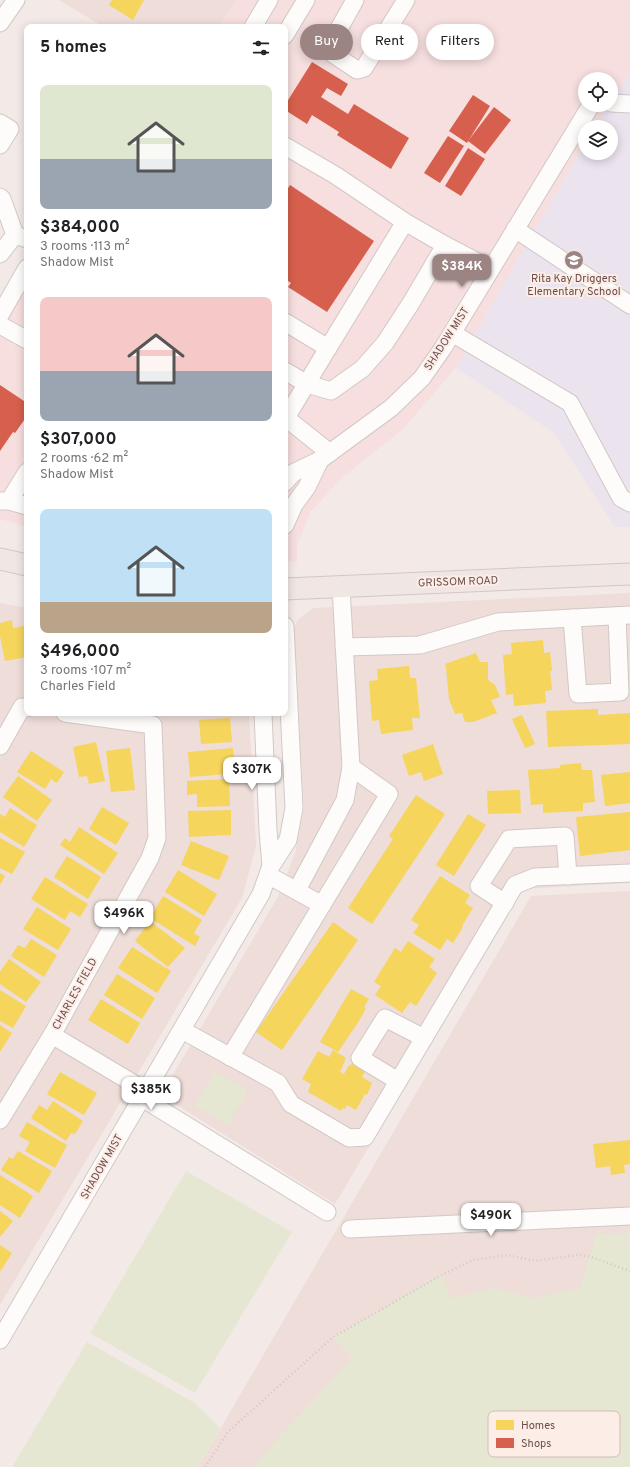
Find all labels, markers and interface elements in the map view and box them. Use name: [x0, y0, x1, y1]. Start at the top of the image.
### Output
chip: Buy: [300, 24, 353, 60]
chip: Rent: [361, 24, 418, 60]
chip: Filters: [426, 24, 494, 60]
text: 5 homes: [40, 37, 107, 59]
icon: filters: [250, 37, 272, 59]
map controls: [578, 72, 618, 160]
button: locate: [578, 72, 618, 112]
icon: home: [120, 111, 192, 183]
button: layers: [578, 120, 618, 160]
text: $384,000: [40, 217, 120, 239]
text: 3 rooms · 113 m²: [40, 239, 130, 255]
school or university icon: Rita Kay Driggers Elementary School: [563, 249, 585, 271]
pin: $384K: [434, 254, 490, 288]
text: Shadow Mist: [40, 255, 114, 271]
text: $384K: [441, 259, 483, 275]
place label: Rita Kay Driggers Elementary School: [527, 272, 621, 299]
street label: SHADOW MIST: [421, 305, 473, 373]
icon: home: [120, 323, 192, 395]
text: $307,000: [40, 429, 117, 451]
text: 2 rooms · 62 m²: [40, 451, 128, 467]
text: Shadow Mist: [40, 467, 114, 483]
icon: home: [120, 535, 192, 607]
street label: GRISSOM ROAD: [418, 574, 498, 590]
text: $496,000: [40, 641, 120, 663]
text: 3 rooms · 107 m²: [40, 663, 131, 679]
text: Charles Field: [40, 679, 116, 695]
pin: $307K: [224, 757, 280, 791]
text: $307K: [232, 762, 272, 778]
pin: $496K: [96, 901, 152, 935]
text: $496K: [103, 906, 145, 922]
street label: CHARLES FIELD: [49, 955, 101, 1033]
pin: $385K: [123, 1077, 179, 1111]
text: $385K: [131, 1082, 171, 1098]
street label: SHADOW MIST: [78, 1132, 126, 1202]
pin: $490K: [463, 1203, 519, 1237]
text: $490K: [470, 1208, 512, 1224]
legend: [488, 1411, 620, 1457]
text: Homes: [521, 1419, 555, 1433]
text: Shops: [521, 1437, 551, 1451]

